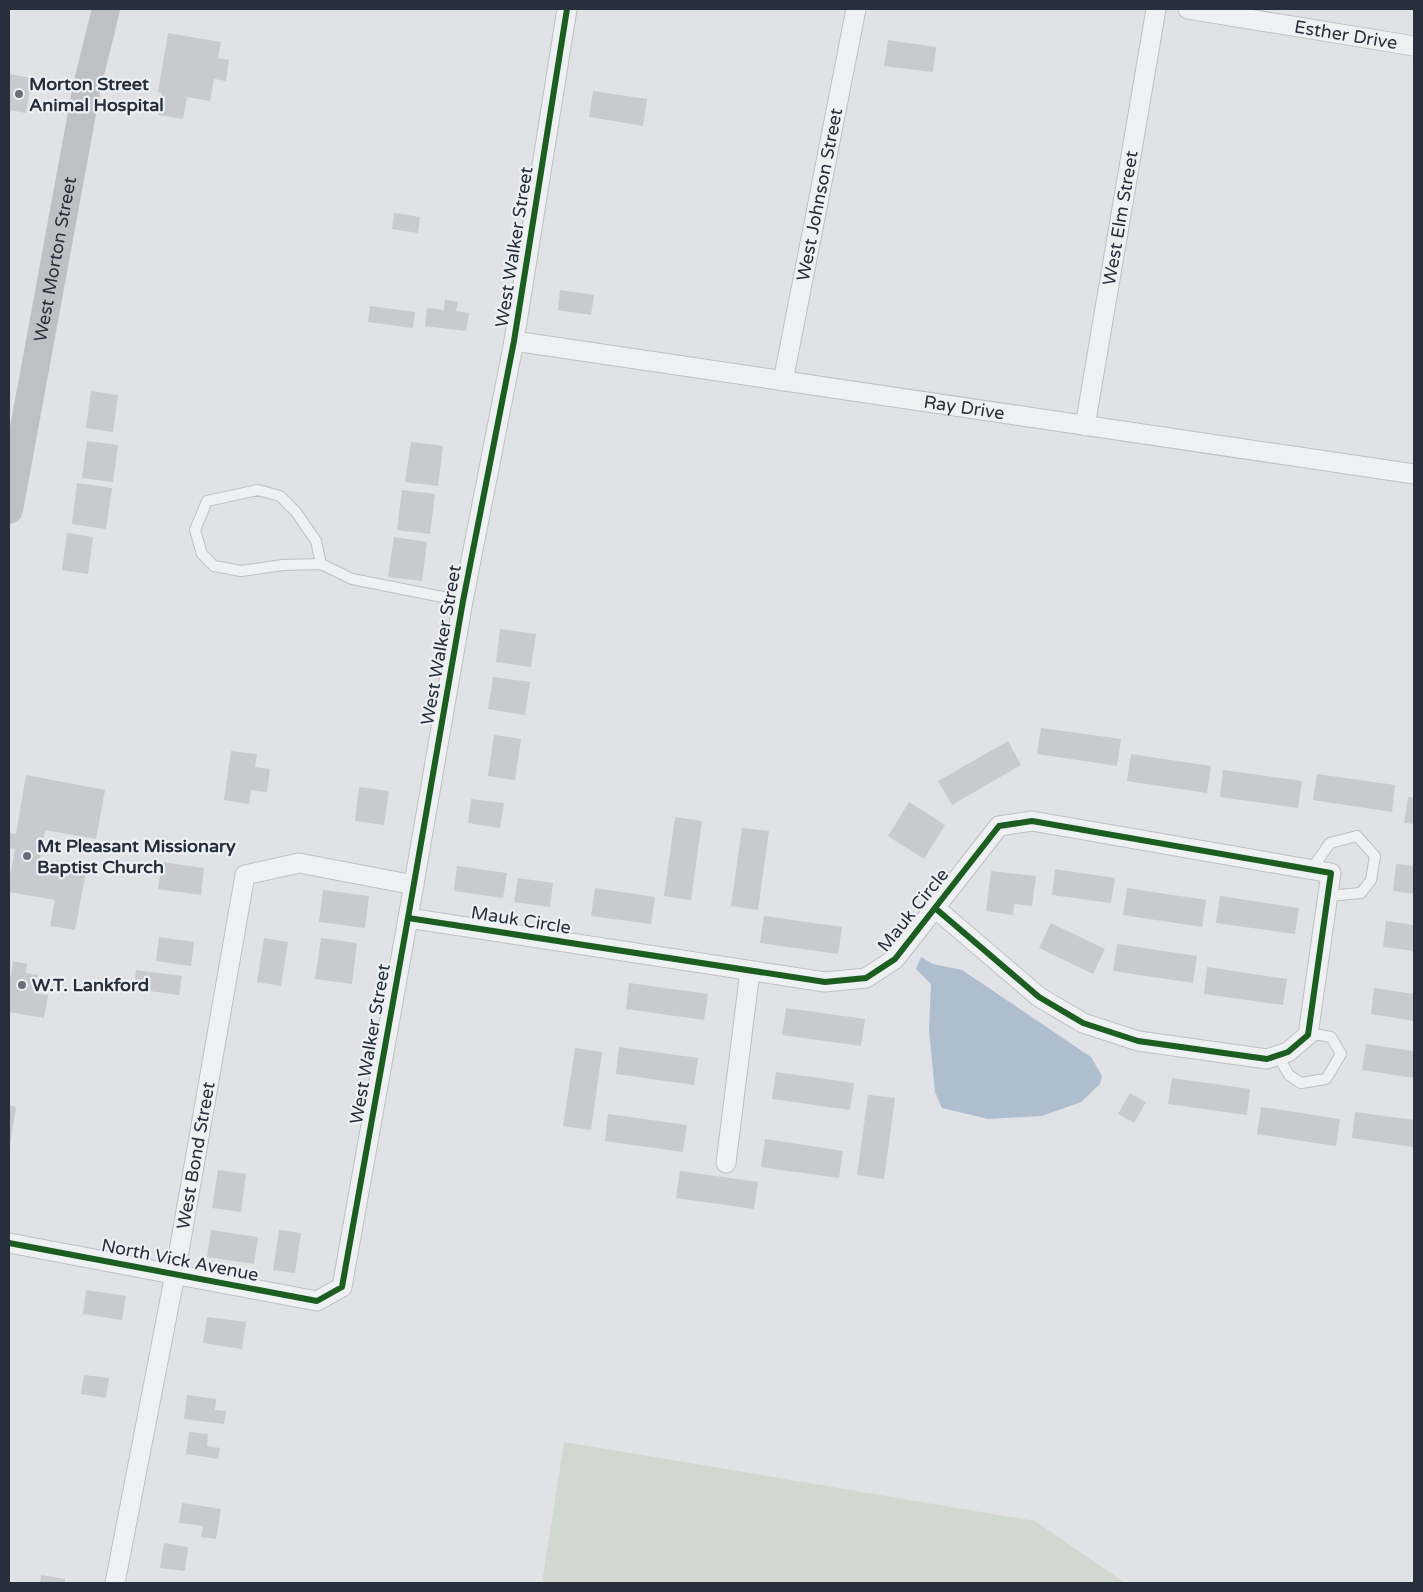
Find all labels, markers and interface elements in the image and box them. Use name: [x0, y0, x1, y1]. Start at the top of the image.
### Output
street label: Esther Drive: [1293, 16, 1399, 54]
place label: Morton Street Animal Hospital: [29, 73, 164, 116]
marker: Morton Street Animal Hospital: [13, 88, 25, 100]
street label: West Johnson Street: [792, 106, 847, 283]
street label: West Elm Street: [1098, 149, 1143, 287]
street label: West Walker Street: [490, 165, 538, 329]
street label: West Morton Street: [29, 175, 81, 344]
street label: Ray Drive: [922, 391, 1006, 424]
street label: West Walker Street: [416, 563, 466, 727]
place label: Mt Pleasant Missionary Baptist Church: [37, 835, 236, 878]
marker: Mt Pleasant Missionary Baptist Church: [21, 850, 33, 862]
street label: Mauk Circle: [873, 864, 953, 956]
street label: Mauk Circle: [470, 901, 572, 939]
street label: West Walker Street: [345, 962, 395, 1126]
place label: W.T. Lankford: [32, 974, 149, 996]
marker: W.T. Lankford: [16, 979, 28, 991]
street label: West Bond Street: [172, 1080, 220, 1231]
street label: North Vick Avenue: [99, 1234, 261, 1286]

